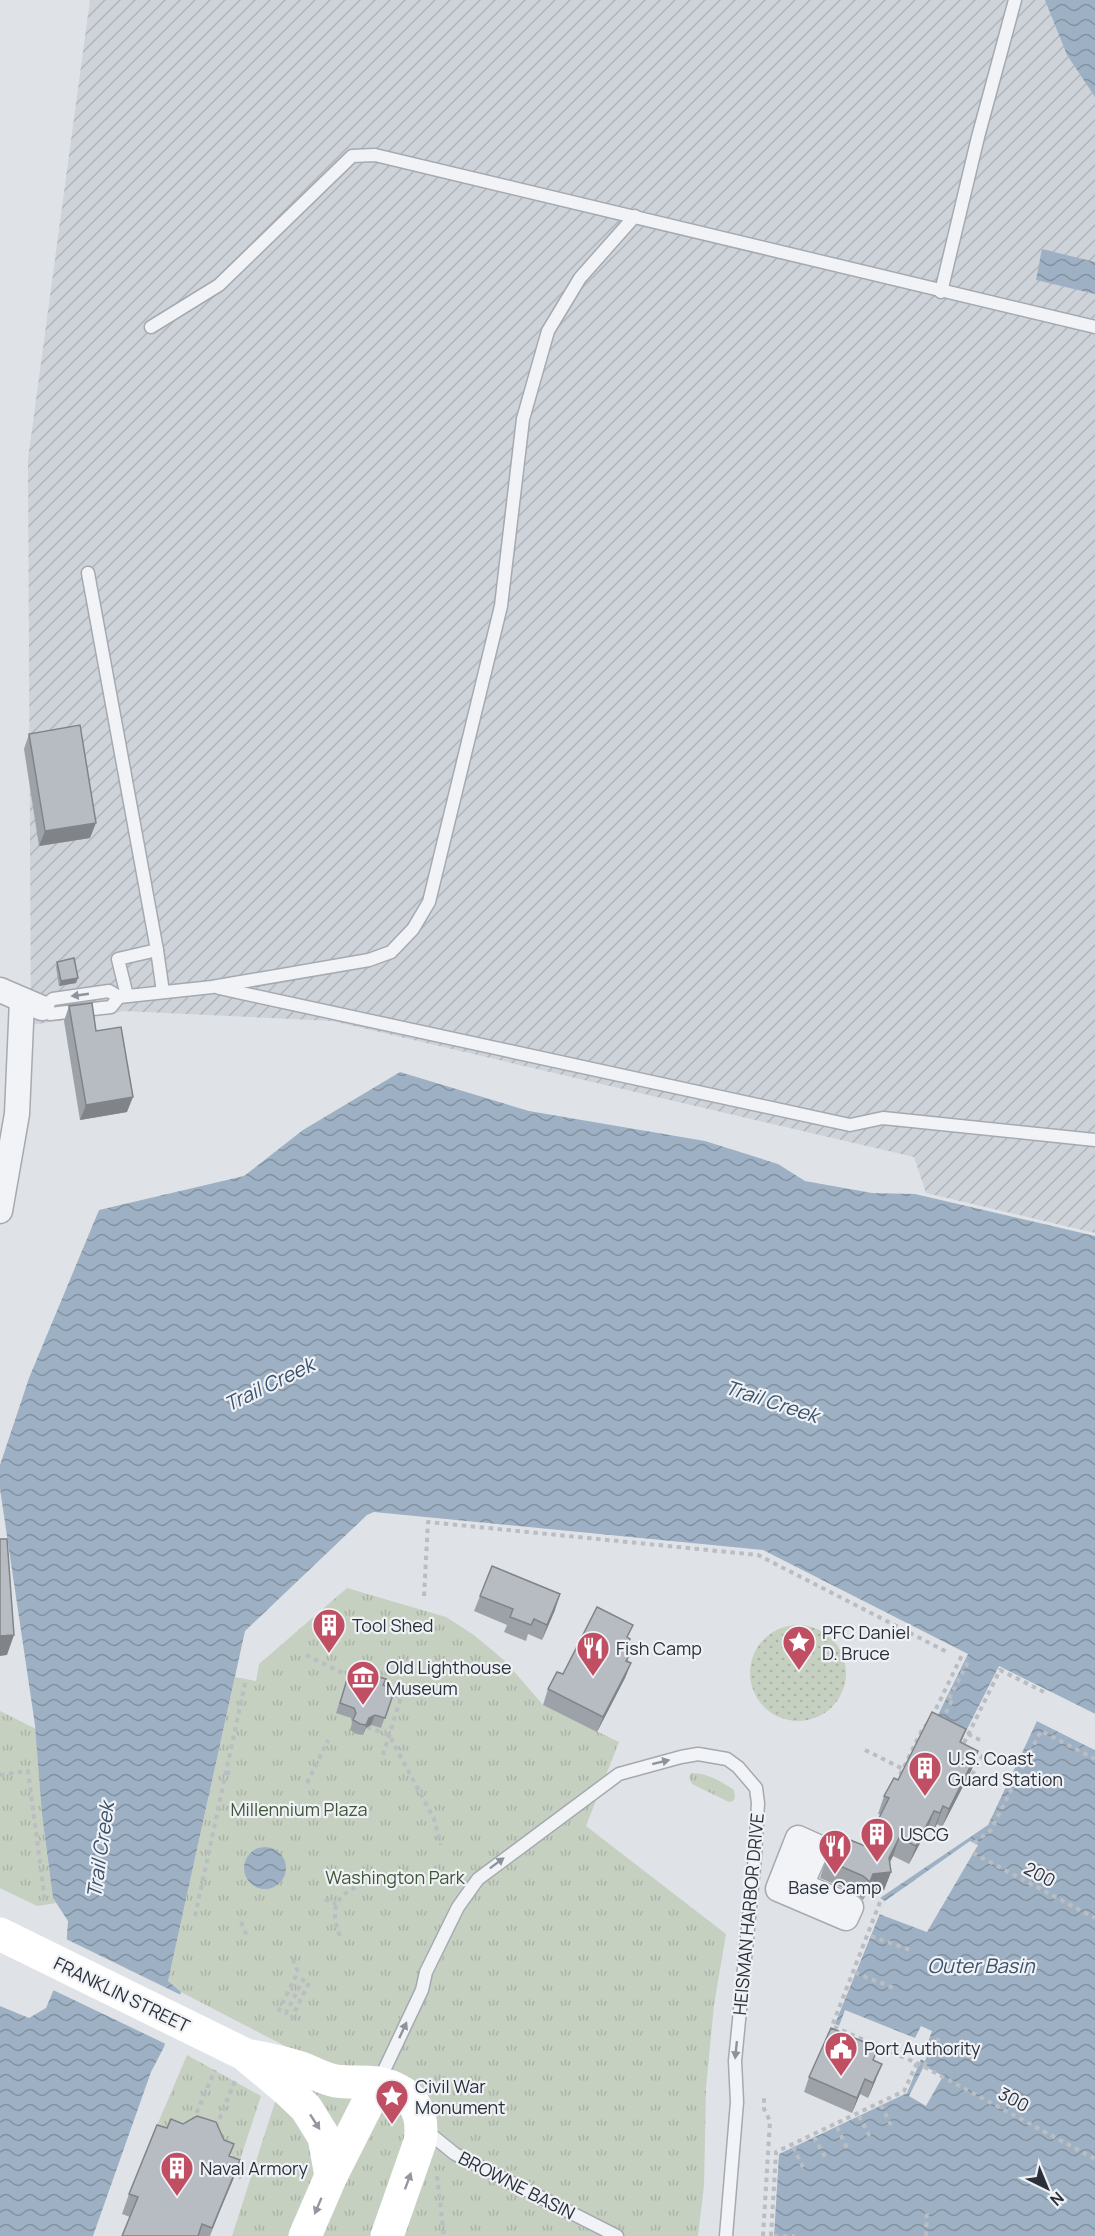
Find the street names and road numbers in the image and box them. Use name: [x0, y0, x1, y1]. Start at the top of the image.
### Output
street label: HEISMAN HARBOR DRIVE: [727, 1812, 769, 2016]
street label: 200: [1020, 1856, 1060, 1892]
street label: FRANKLIN STREET: [50, 1951, 194, 2037]
street label: 300: [994, 2081, 1034, 2117]
street label: BROWNE BASIN: [455, 2145, 579, 2225]

